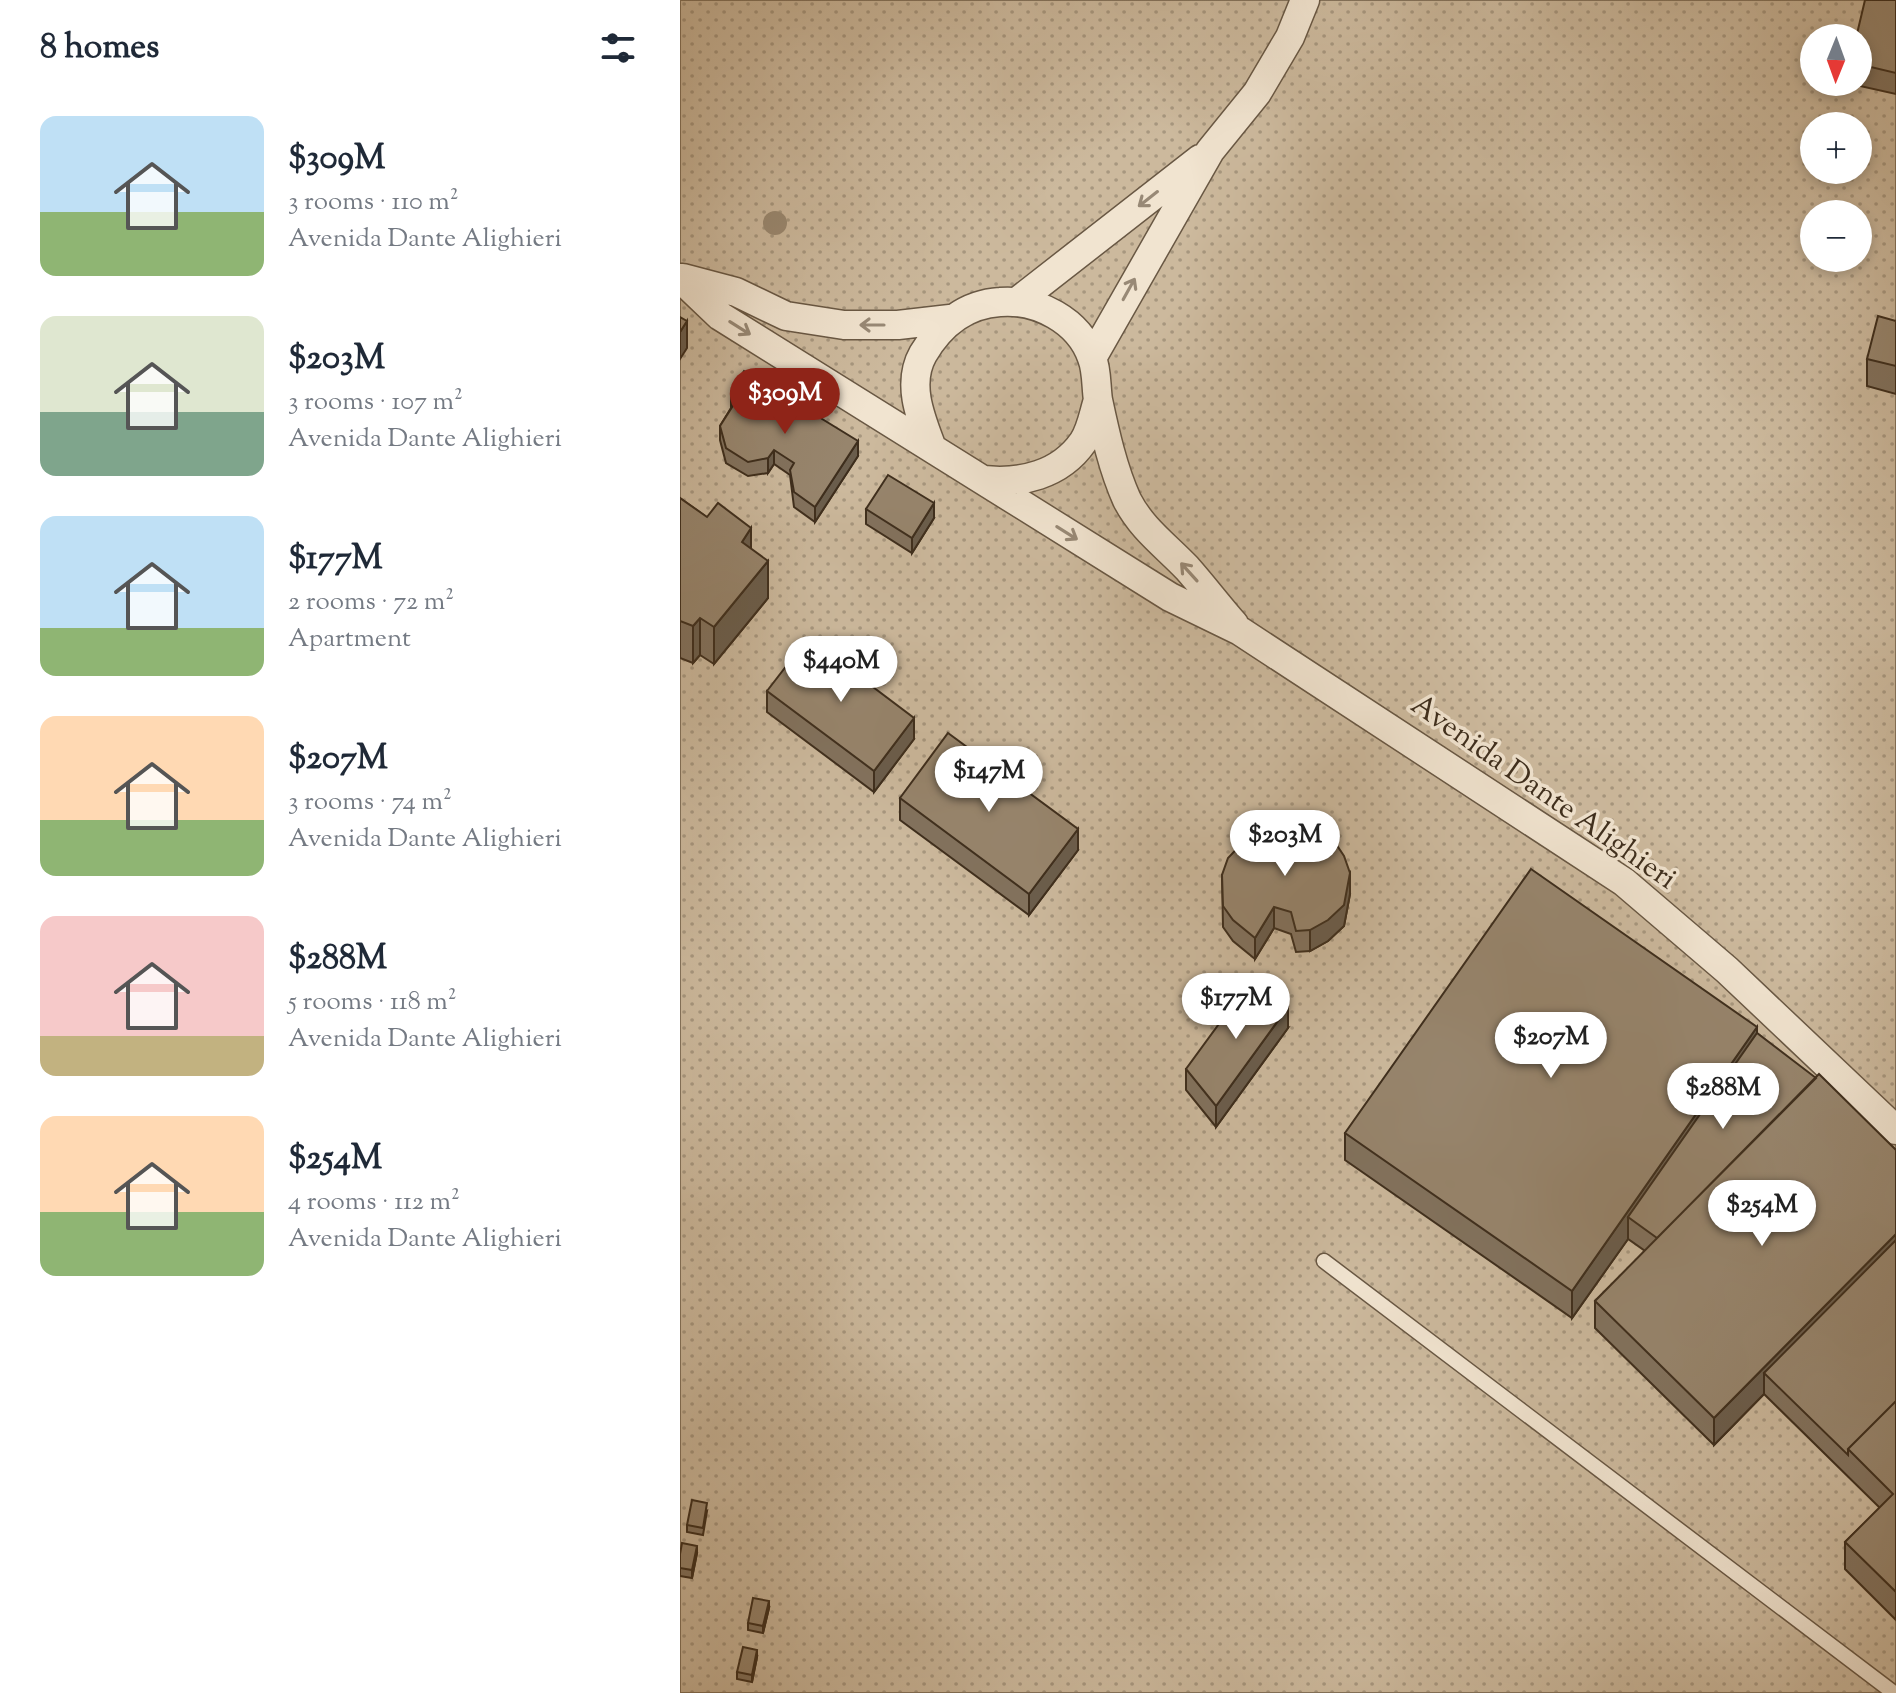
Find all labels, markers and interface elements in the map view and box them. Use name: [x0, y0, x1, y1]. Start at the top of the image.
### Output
text: 8 homes: [40, 24, 159, 73]
north arrow: [1800, 24, 1872, 96]
map controls: [1800, 24, 1872, 272]
icon: filters: [596, 26, 640, 70]
button: +: [1800, 112, 1872, 184]
text: $309M: [288, 135, 385, 184]
icon: home: [104, 148, 200, 244]
text: 3 rooms · 110 m²: [288, 184, 459, 221]
one-way arrow: [1138, 190, 1159, 207]
button: −: [1800, 200, 1872, 272]
text: Avenida Dante Alighieri: [288, 221, 562, 258]
one-way arrow: [1121, 278, 1137, 301]
one-way arrow: [859, 317, 886, 333]
one-way arrow: [728, 320, 751, 336]
text: $203M: [288, 335, 385, 384]
icon: home: [104, 348, 200, 444]
pin: $309M: [729, 368, 841, 436]
text: $309M: [748, 375, 822, 412]
text: 3 rooms · 107 m²: [288, 384, 463, 421]
text: Avenida Dante Alighieri: [288, 421, 562, 458]
one-way arrow: [1055, 526, 1078, 542]
text: $177M: [288, 535, 383, 584]
icon: home: [104, 548, 200, 644]
one-way arrow: [1181, 563, 1199, 583]
text: 2 rooms · 72 m²: [288, 584, 454, 621]
text: Apartment: [288, 621, 411, 658]
pin: $440M: [785, 636, 897, 704]
text: $440M: [802, 643, 880, 680]
street label: Avenida Dante Alighieri: [1401, 685, 1685, 901]
text: $207M: [288, 735, 388, 784]
pin: $147M: [933, 746, 1045, 814]
icon: home: [104, 748, 200, 844]
text: $147M: [953, 753, 1025, 790]
text: 3 rooms · 74 m²: [288, 784, 452, 821]
pin: $203M: [1229, 810, 1341, 878]
text: $203M: [1248, 817, 1322, 854]
text: Avenida Dante Alighieri: [288, 821, 562, 858]
text: $288M: [288, 935, 387, 984]
icon: home: [104, 948, 200, 1044]
pin: $177M: [1180, 973, 1292, 1041]
text: $177M: [1200, 980, 1272, 1017]
text: 5 rooms · 118 m²: [288, 984, 456, 1021]
pin: $207M: [1495, 1012, 1607, 1080]
text: $207M: [1513, 1019, 1589, 1056]
text: Avenida Dante Alighieri: [288, 1021, 562, 1058]
pin: $288M: [1667, 1063, 1779, 1131]
text: $288M: [1685, 1070, 1761, 1107]
text: $254M: [288, 1135, 382, 1184]
icon: home: [104, 1148, 200, 1244]
pin: $254M: [1706, 1180, 1818, 1248]
text: 4 rooms · 112 m²: [288, 1184, 460, 1221]
text: $254M: [1726, 1187, 1798, 1224]
text: Avenida Dante Alighieri: [288, 1221, 562, 1258]

